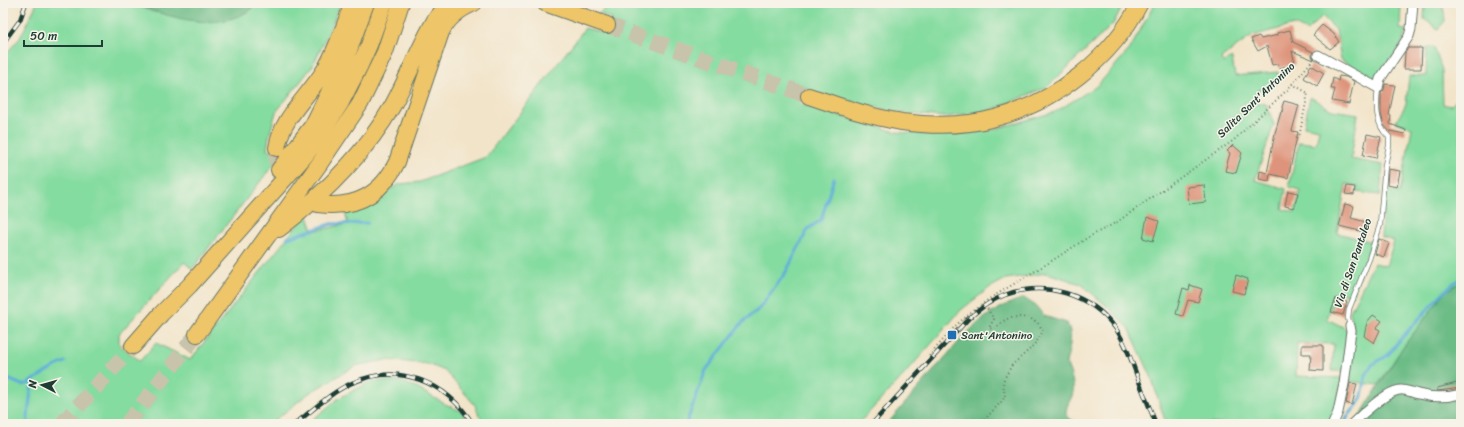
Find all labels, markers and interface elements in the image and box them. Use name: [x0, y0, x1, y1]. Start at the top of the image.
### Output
scale bar: [24, 22, 102, 48]
text: 50 m: [30, 25, 57, 47]
street label: Salita Sant'Antonino: [1212, 57, 1300, 142]
street label: Via di San Pantaleo: [1329, 215, 1377, 310]
place label: Sant'Antonino: [961, 326, 1033, 345]
marker: Sant'Antonino: [946, 329, 958, 341]
north arrow: [22, 365, 62, 405]
text: N: [23, 379, 42, 390]

